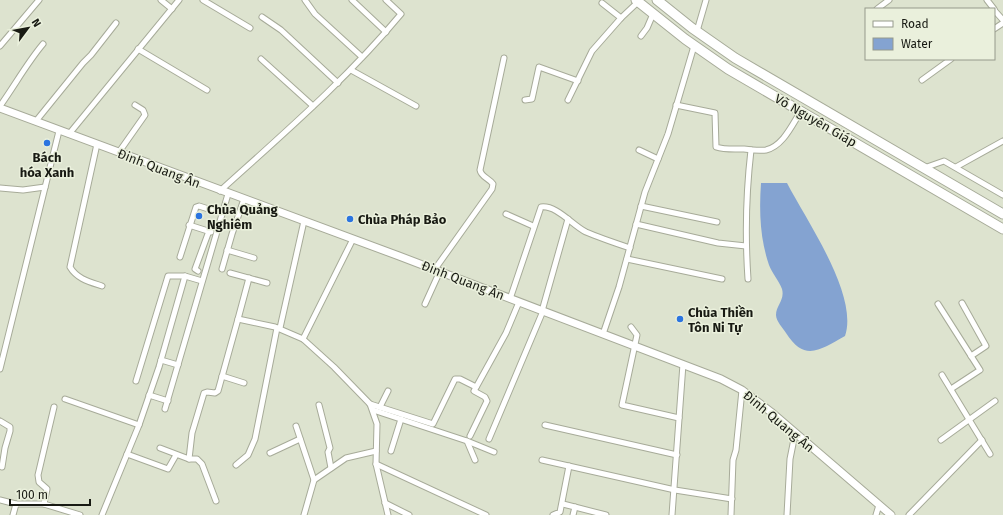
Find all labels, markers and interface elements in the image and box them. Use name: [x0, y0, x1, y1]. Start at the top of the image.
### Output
north arrow: [8, 8, 48, 48]
legend: [865, 8, 995, 60]
text: N: [29, 16, 44, 30]
text: Road: [901, 17, 929, 31]
text: Water: [901, 37, 933, 51]
street label: Võ Nguyên Giáp: [772, 91, 859, 150]
marker: Bách hóa Xanh: [42, 138, 52, 148]
street label: Đinh Quang Ân: [115, 146, 202, 191]
place label: Bách hóa Xanh: [20, 150, 74, 180]
place label: Chùa Quảng Nghiêm: [207, 202, 279, 232]
marker: Chùa Quảng Nghiêm: [194, 211, 204, 221]
place label: Chùa Pháp Bảo: [358, 212, 447, 227]
marker: Chùa Pháp Bảo: [345, 214, 355, 224]
street label: Đinh Quang Ân: [419, 258, 506, 303]
place label: Chùa Thiền Tôn Ni Tự: [688, 304, 753, 335]
marker: Chùa Thiền Tôn Ni Tự: [675, 314, 685, 324]
street label: Đinh Quang Ân: [740, 388, 817, 455]
scale bar: [10, 481, 90, 507]
text: 100 m: [16, 488, 48, 502]

